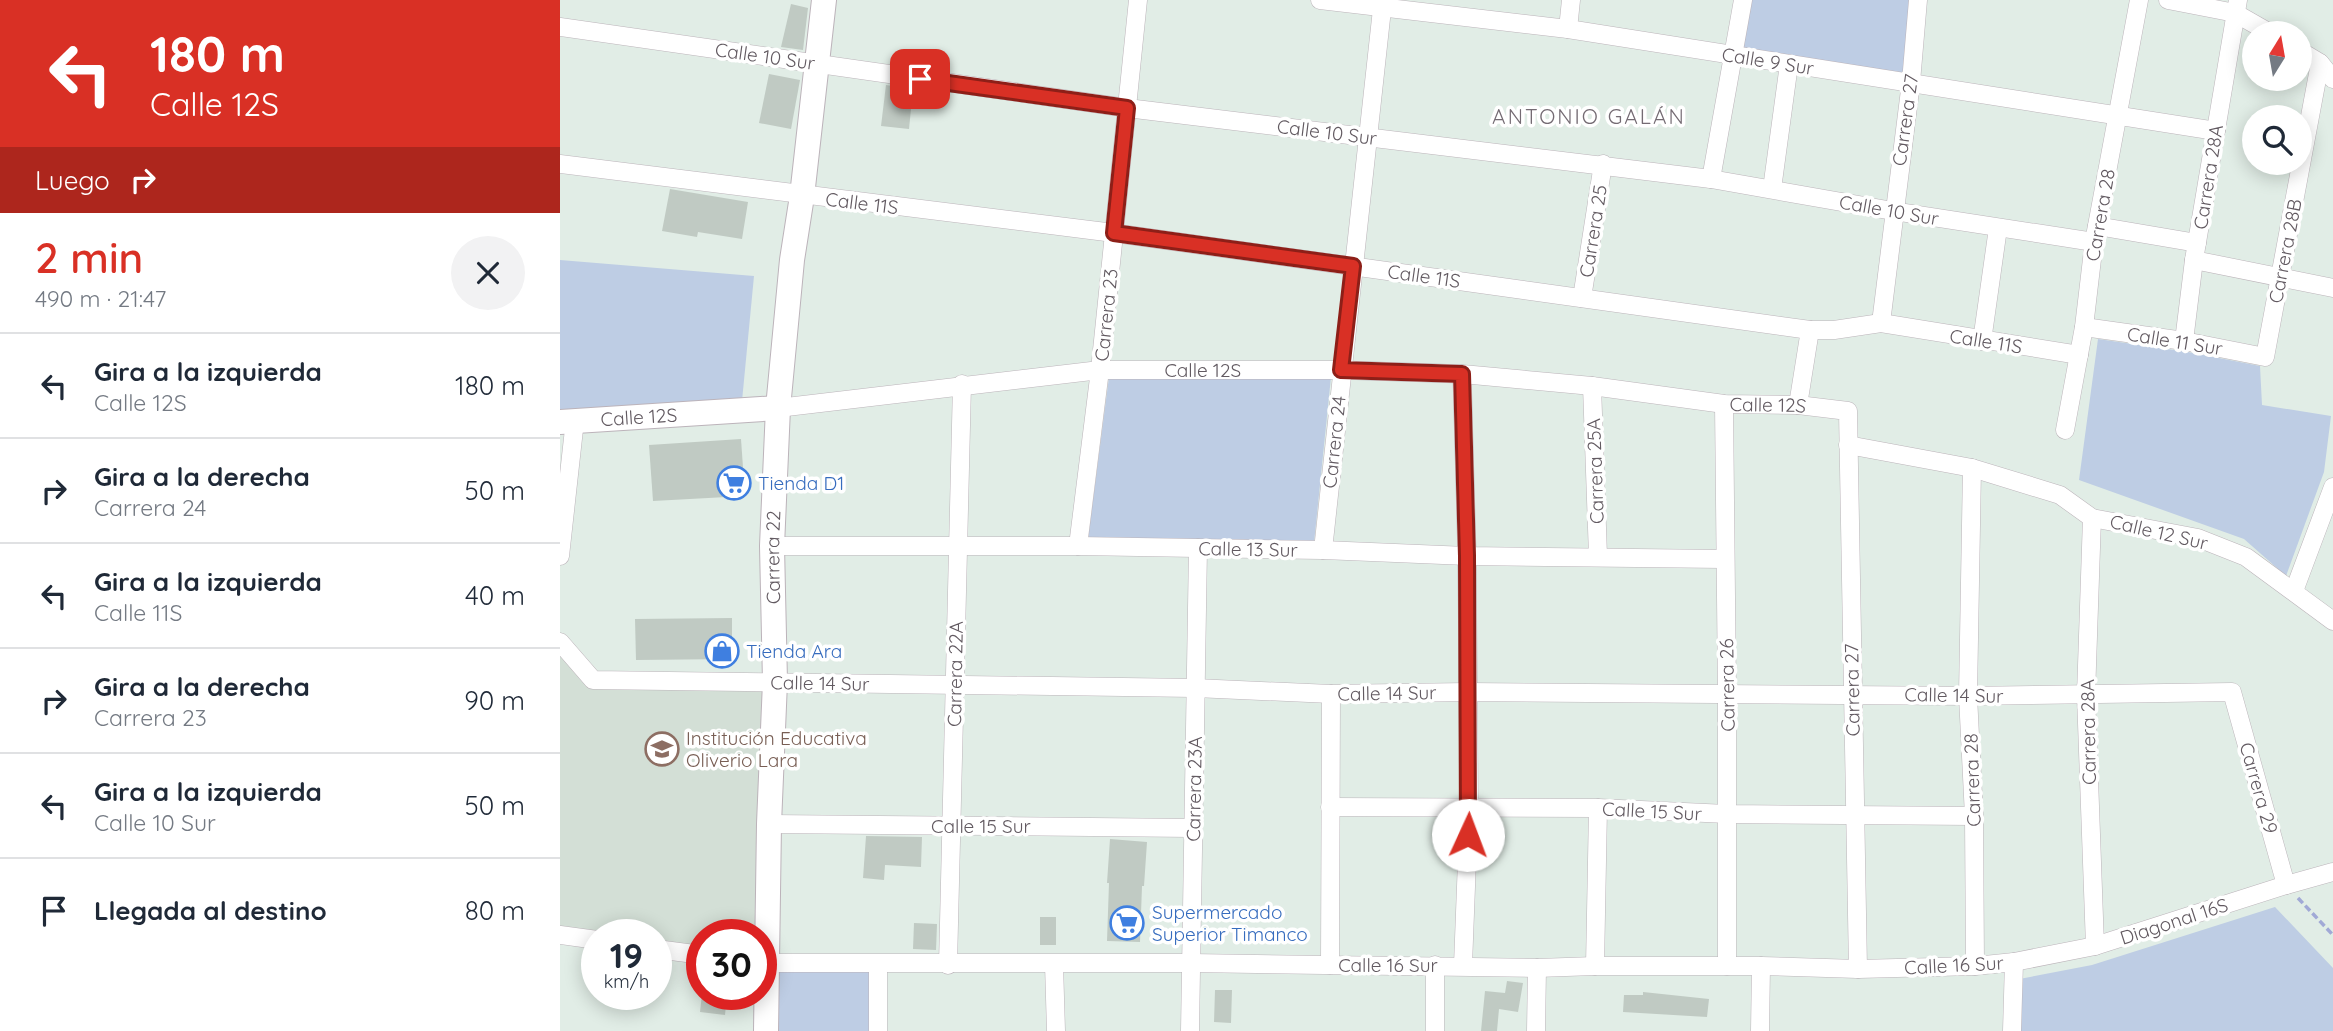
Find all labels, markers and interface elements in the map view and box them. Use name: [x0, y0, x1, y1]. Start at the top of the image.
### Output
north arrow: [2242, 21, 2312, 91]
map controls: [2242, 21, 2312, 175]
text: 180 m: [150, 23, 285, 84]
icon: left: [35, 28, 126, 119]
street label: Calle 10 Sur: [713, 37, 817, 75]
street label: Calle 9 Sur: [1720, 42, 1816, 80]
pin: [890, 49, 950, 109]
icon: arrive: [901, 60, 939, 98]
street label: Carrera 27: [1887, 72, 1923, 168]
text: Calle 12S: [150, 84, 279, 124]
district label: ANTONIO GALÁN: [1492, 103, 1686, 129]
button: search: [2242, 105, 2312, 175]
street label: Calle 10 Sur: [1276, 114, 1379, 150]
street label: Carrera 28A: [2188, 123, 2228, 231]
icon: right: [124, 161, 162, 199]
text: Luego: [35, 164, 110, 197]
street label: Carrera 28: [2080, 167, 2120, 263]
street label: Carrera 25: [1574, 183, 1612, 279]
street label: Calle 11S: [824, 187, 900, 219]
street label: Calle 10 Sur: [1837, 189, 1941, 231]
street label: Carrera 28B: [2263, 197, 2307, 305]
text: 2 min: [35, 231, 143, 284]
button: close: [451, 236, 525, 310]
street label: Calle 11S: [1386, 259, 1462, 293]
street label: Carrera 23: [1089, 267, 1123, 363]
text: 490 m · 21:47: [35, 284, 166, 313]
street label: Calle 11 Sur: [2125, 322, 2225, 361]
street label: Calle 11S: [1948, 323, 2024, 359]
text: Gira a la izquierda: [94, 355, 322, 388]
street label: Calle 12S: [1164, 358, 1241, 382]
icon: left: [35, 367, 73, 405]
text: 180 m: [455, 369, 525, 402]
text: Calle 12S: [94, 388, 187, 417]
street label: Calle 12S: [1729, 392, 1808, 418]
street label: Carrera 24: [1317, 395, 1351, 489]
street label: Calle 12S: [600, 403, 678, 431]
street label: Carrera 25A: [1581, 418, 1609, 524]
text: Gira a la derecha: [94, 460, 310, 493]
supermarket icon: Tienda D1: [715, 464, 753, 502]
place label: Tienda D1: [758, 471, 844, 495]
icon: right: [35, 472, 73, 510]
text: 50 m: [465, 474, 525, 507]
text: Carrera 24: [94, 493, 206, 522]
street label: Calle 12 Sur: [2108, 509, 2211, 555]
street label: Carrera 22: [760, 510, 786, 604]
street label: Calle 13 Sur: [1198, 536, 1299, 562]
text: Gira a la izquierda: [94, 565, 322, 598]
icon: left: [35, 577, 73, 615]
text: 40 m: [465, 579, 525, 612]
text: Calle 11S: [94, 598, 183, 627]
street label: Carrera 22A: [942, 621, 968, 727]
shop icon: Tienda Ara: [703, 632, 741, 670]
street label: Carrera 26: [1714, 638, 1740, 732]
place label: Tienda Ara: [746, 639, 842, 663]
street label: Carrera 27: [1839, 643, 1865, 736]
text: Gira a la derecha: [94, 670, 310, 703]
street label: Calle 14 Sur: [770, 670, 870, 696]
street label: Carrera 28A: [2075, 679, 2101, 785]
street label: Calle 14 Sur: [1337, 680, 1437, 706]
icon: right: [35, 682, 73, 720]
street label: Calle 14 Sur: [1904, 682, 2004, 708]
text: 90 m: [464, 684, 525, 717]
text: Carrera 23: [94, 703, 207, 732]
place label: Institución Educativa Oliverio Lara: [686, 726, 867, 772]
school or university icon: Institución Educativa Oliverio Lara: [643, 730, 681, 768]
street label: Carrera 28: [1958, 733, 1986, 827]
street label: Carrera 23A: [1181, 736, 1207, 842]
street label: Carrera 29: [2235, 740, 2283, 836]
text: Gira a la izquierda: [94, 775, 322, 808]
icon: left: [35, 787, 73, 825]
text: 50 m: [465, 789, 525, 822]
street label: Calle 15 Sur: [1602, 796, 1703, 826]
position arrow: [1431, 798, 1505, 872]
text: Calle 10 Sur: [94, 808, 216, 837]
street label: Calle 15 Sur: [931, 814, 1032, 838]
icon: arrive: [35, 892, 73, 930]
street label: Diagonal 16S: [2117, 892, 2231, 950]
text: Llegada al destino: [94, 894, 327, 927]
text: 80 m: [465, 894, 525, 927]
place label: Supermercado Superior Timanco: [1152, 900, 1308, 946]
supermarket icon: Supermercado Superior Timanco: [1108, 904, 1146, 942]
speed limit sign: 30: [686, 919, 777, 1010]
text: 19: [610, 933, 643, 977]
street label: Calle 16 Sur: [1904, 950, 2005, 980]
street label: Calle 16 Sur: [1338, 953, 1439, 977]
text: km/h: [604, 970, 649, 993]

